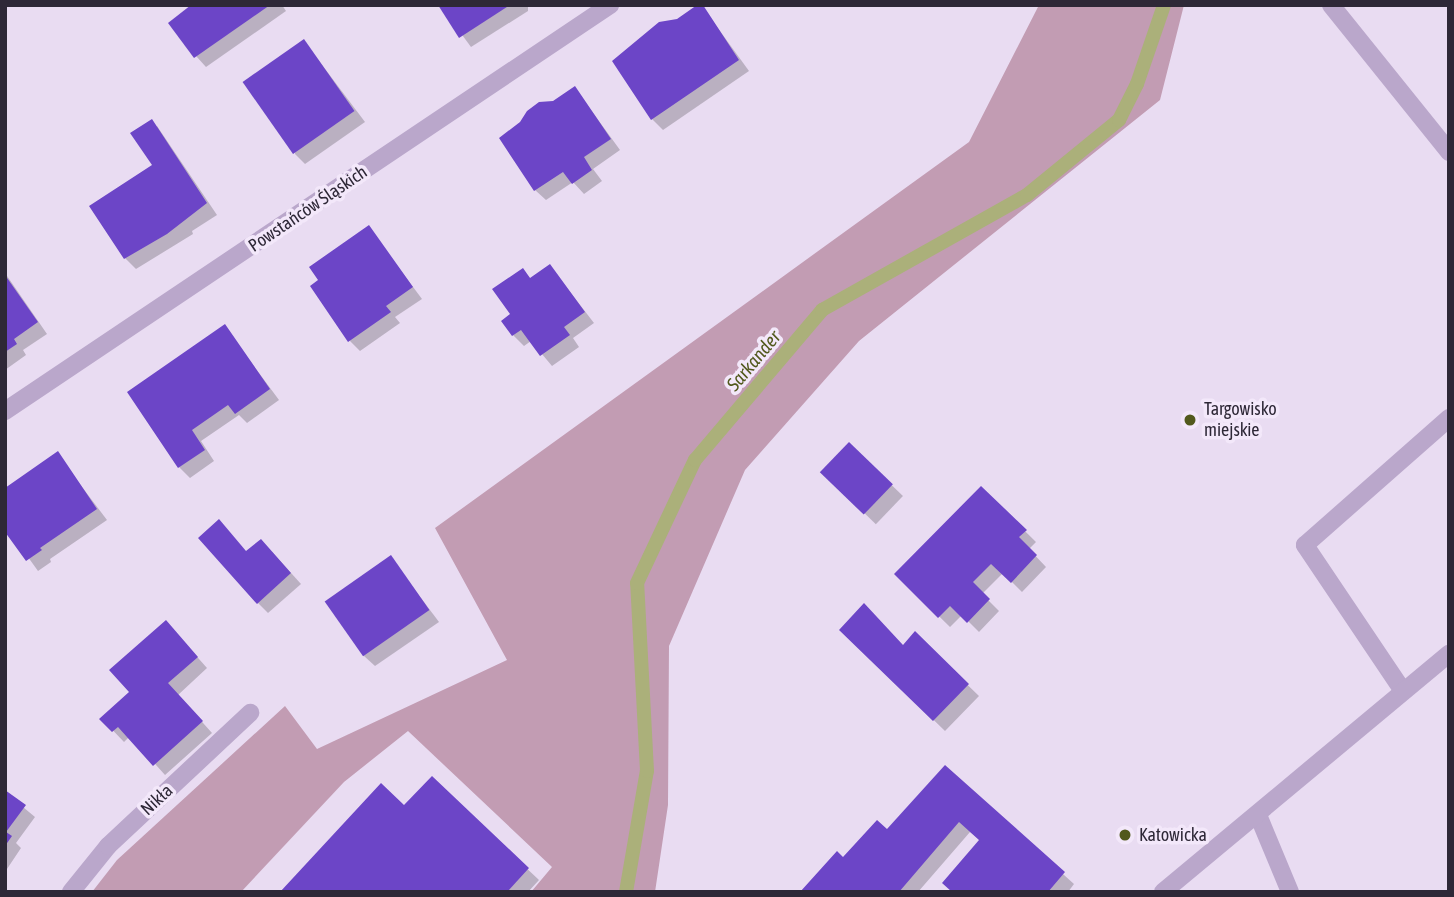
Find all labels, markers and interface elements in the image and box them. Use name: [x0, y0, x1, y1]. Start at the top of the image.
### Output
street label: Powstańców Śląskich: [245, 161, 371, 257]
water label: Sarkander: [722, 326, 786, 396]
place label: Targowisko miejskie: [1204, 399, 1277, 442]
marker: Targowisko miejskie: [1182, 412, 1198, 428]
street label: Nikła: [137, 780, 177, 820]
place label: Katowicka: [1139, 824, 1207, 846]
marker: Katowicka: [1117, 827, 1133, 843]

